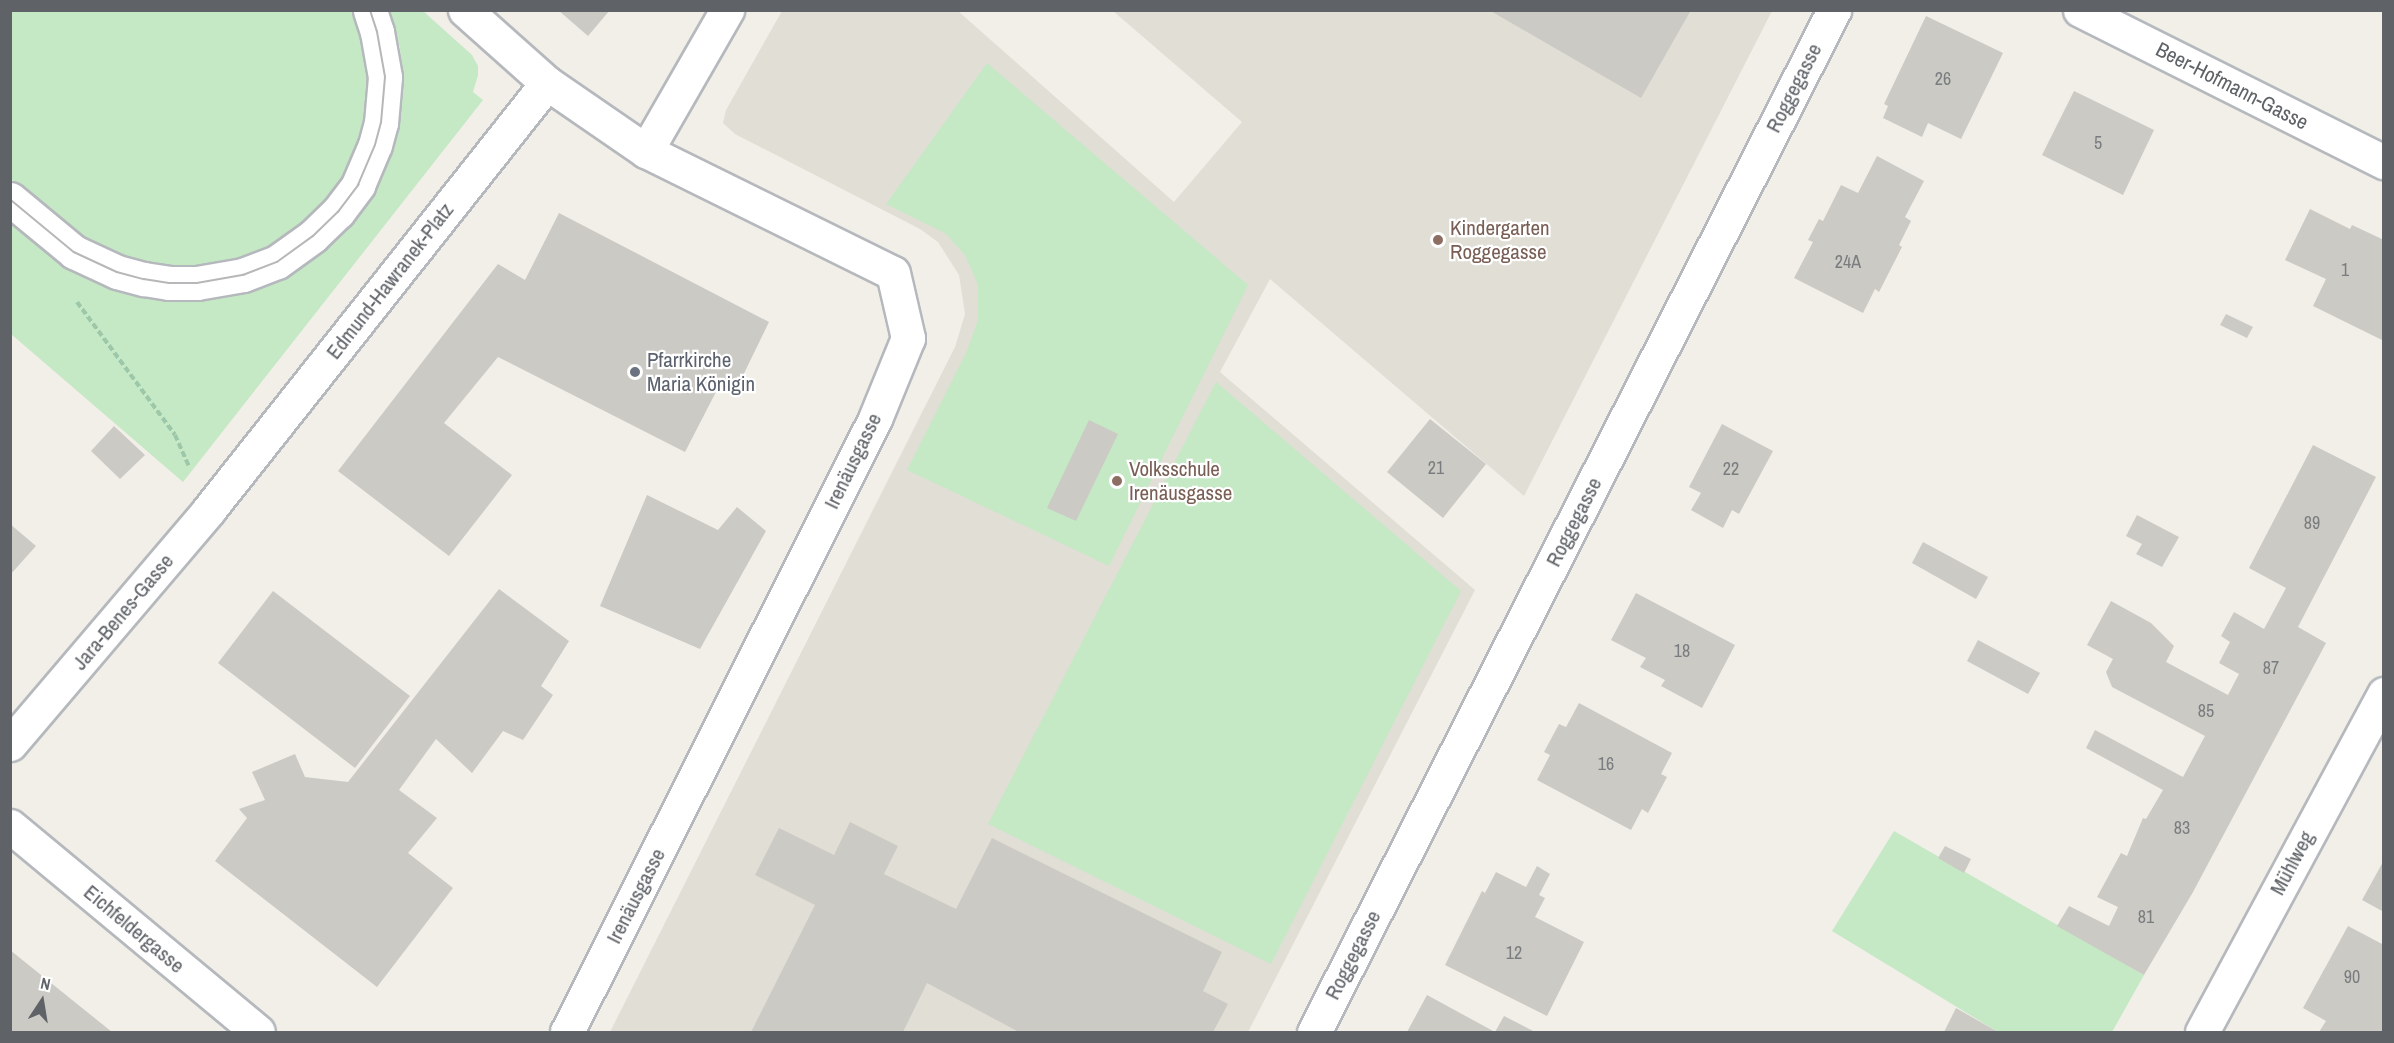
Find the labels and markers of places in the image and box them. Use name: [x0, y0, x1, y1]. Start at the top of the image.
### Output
place label: Kindergarten Roggegasse: [1450, 215, 1550, 265]
marker: Kindergarten Roggegasse: [1431, 233, 1445, 247]
place label: Pfarrkirche Maria Königin: [647, 347, 755, 397]
marker: Pfarrkirche Maria Königin: [628, 365, 642, 379]
place label: Volksschule Irenäusgasse: [1129, 456, 1232, 506]
marker: Volksschule Irenäusgasse: [1110, 474, 1124, 488]

